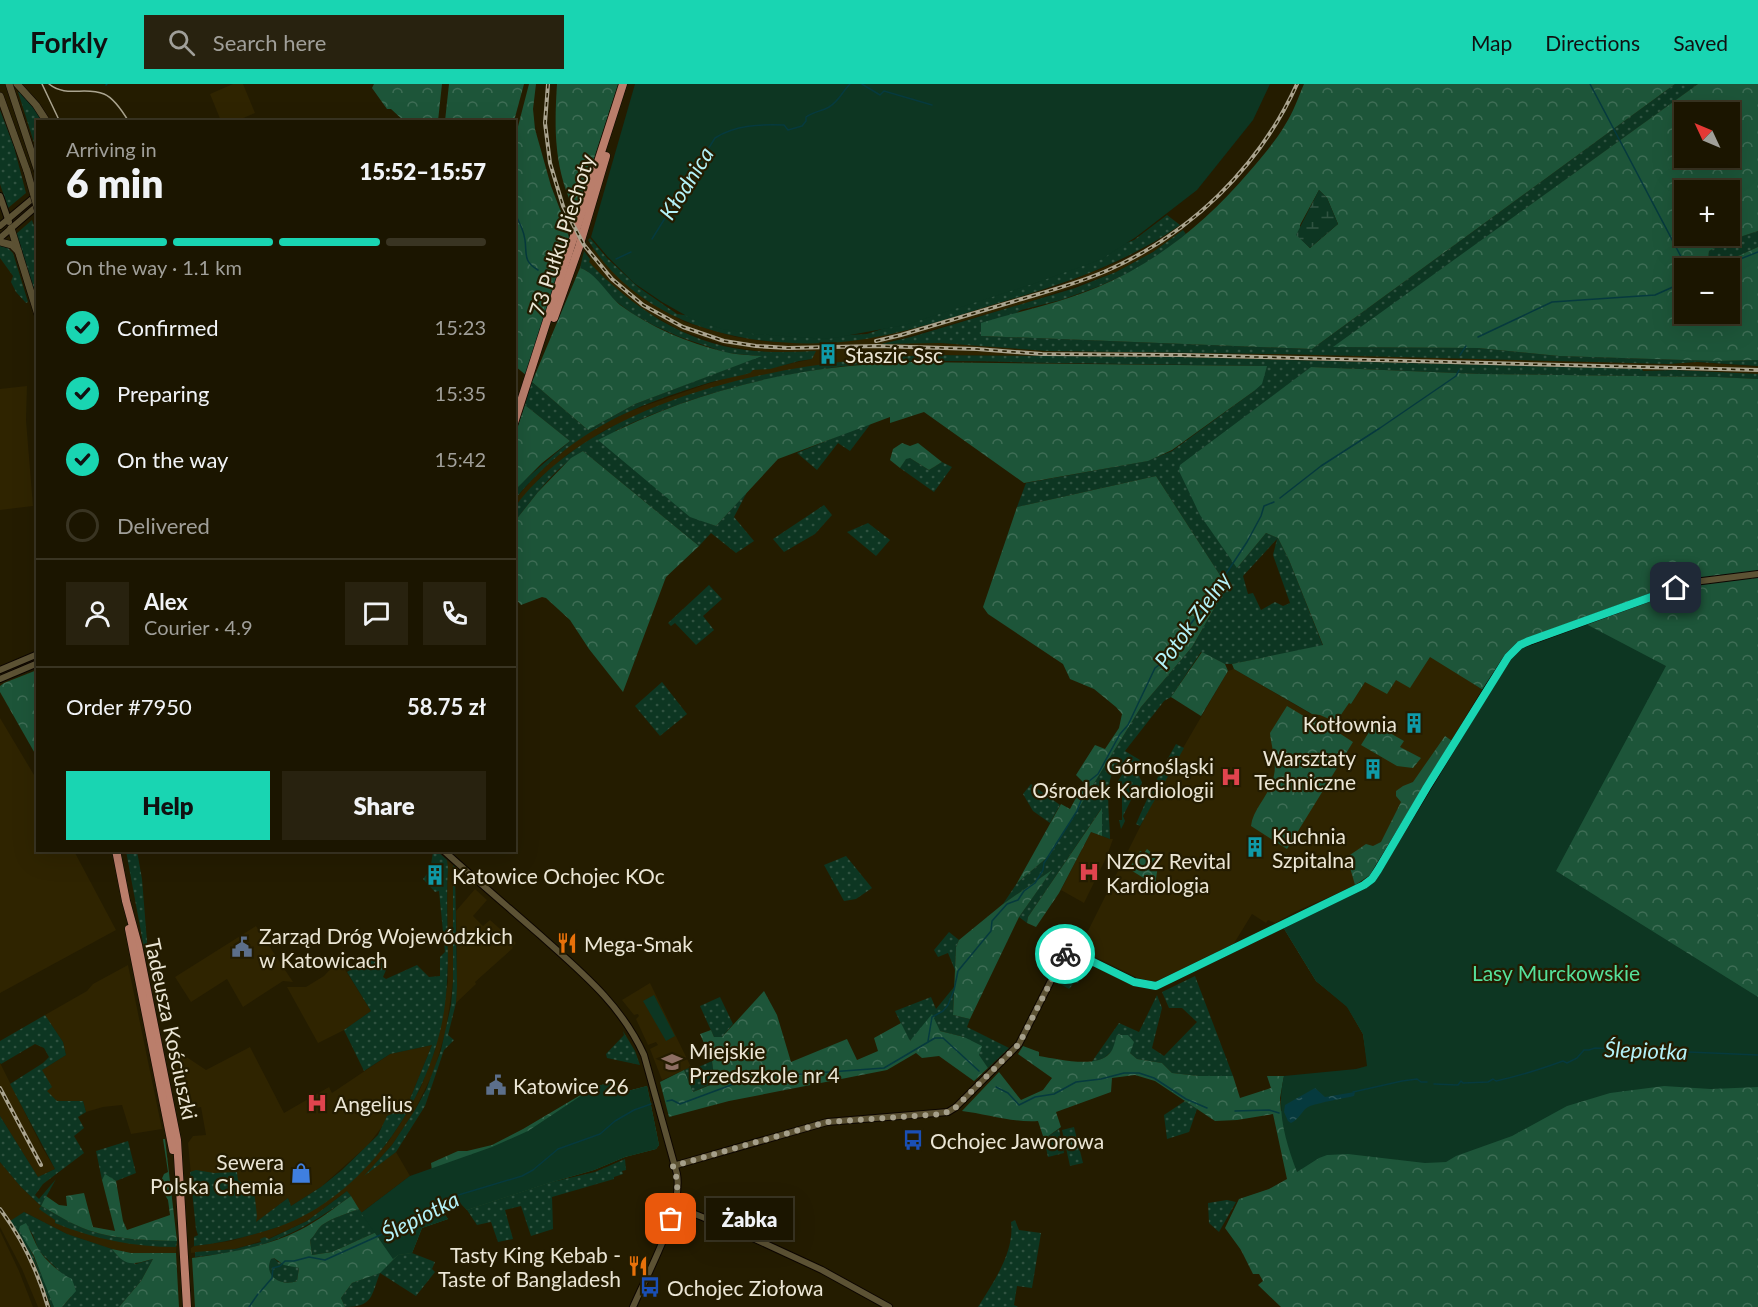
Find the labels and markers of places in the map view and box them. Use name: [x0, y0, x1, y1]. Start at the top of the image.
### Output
building icon: Staszic Ssc: [816, 342, 840, 366]
place label: Staszic Ssc: [845, 342, 943, 367]
pin: [1650, 562, 1701, 613]
place label: Kotłownia: [1303, 711, 1397, 736]
building icon: Kotłownia: [1402, 711, 1426, 735]
place label: Warsztaty Techniczne: [1254, 745, 1356, 794]
place label: Górnośląski Ośrodek Kardiologii: [1032, 753, 1214, 802]
building icon: Warsztaty Techniczne: [1361, 757, 1385, 781]
hospital icon: Górnośląski Ośrodek Kardiologii: [1219, 765, 1243, 789]
place label: Kuchnia Szpitalna: [1272, 823, 1354, 872]
building icon: Kuchnia Szpitalna: [1243, 835, 1267, 859]
place label: NZOZ Revital Kardiologia: [1106, 848, 1231, 897]
hospital icon: NZOZ Revital Kardiologia: [1077, 860, 1101, 884]
building icon: Katowice Ochojec KOc: [423, 863, 447, 887]
place label: Katowice Ochojec KOc: [452, 863, 665, 888]
place label: Zarząd Dróg Wojewódzkich w Katowicach: [259, 923, 513, 972]
restaurant icon: Mega-Smak: [555, 931, 579, 955]
place label: Mega-Smak: [584, 931, 693, 956]
public building icon: Zarząd Dróg Wojewódzkich w Katowicach: [230, 935, 254, 959]
place label: Miejskie Przedszkole nr 4: [689, 1038, 840, 1087]
school or university icon: Miejskie Przedszkole nr 4: [660, 1050, 684, 1074]
public building icon: Katowice 26: [484, 1073, 508, 1097]
place label: Katowice 26: [513, 1073, 629, 1098]
hospital icon: Angelius: [305, 1091, 329, 1115]
place label: Angelius: [334, 1091, 413, 1116]
bus stop icon: Ochojec Jaworowa: [901, 1128, 925, 1152]
place label: Ochojec Jaworowa: [930, 1128, 1104, 1153]
place label: Sewera Polska Chemia: [150, 1149, 284, 1198]
shop icon: Sewera Polska Chemia: [289, 1161, 313, 1185]
pin: [645, 1193, 696, 1244]
callout: Żabka: [707, 1198, 794, 1240]
place label: Tasty King Kebab - Taste of Bangladesh: [438, 1242, 621, 1291]
restaurant icon: Tasty King Kebab - Taste of Bangladesh: [626, 1254, 650, 1278]
bus stop icon: Ochojec Ziołowa: [638, 1275, 662, 1299]
place label: Ochojec Ziołowa: [667, 1275, 823, 1300]

